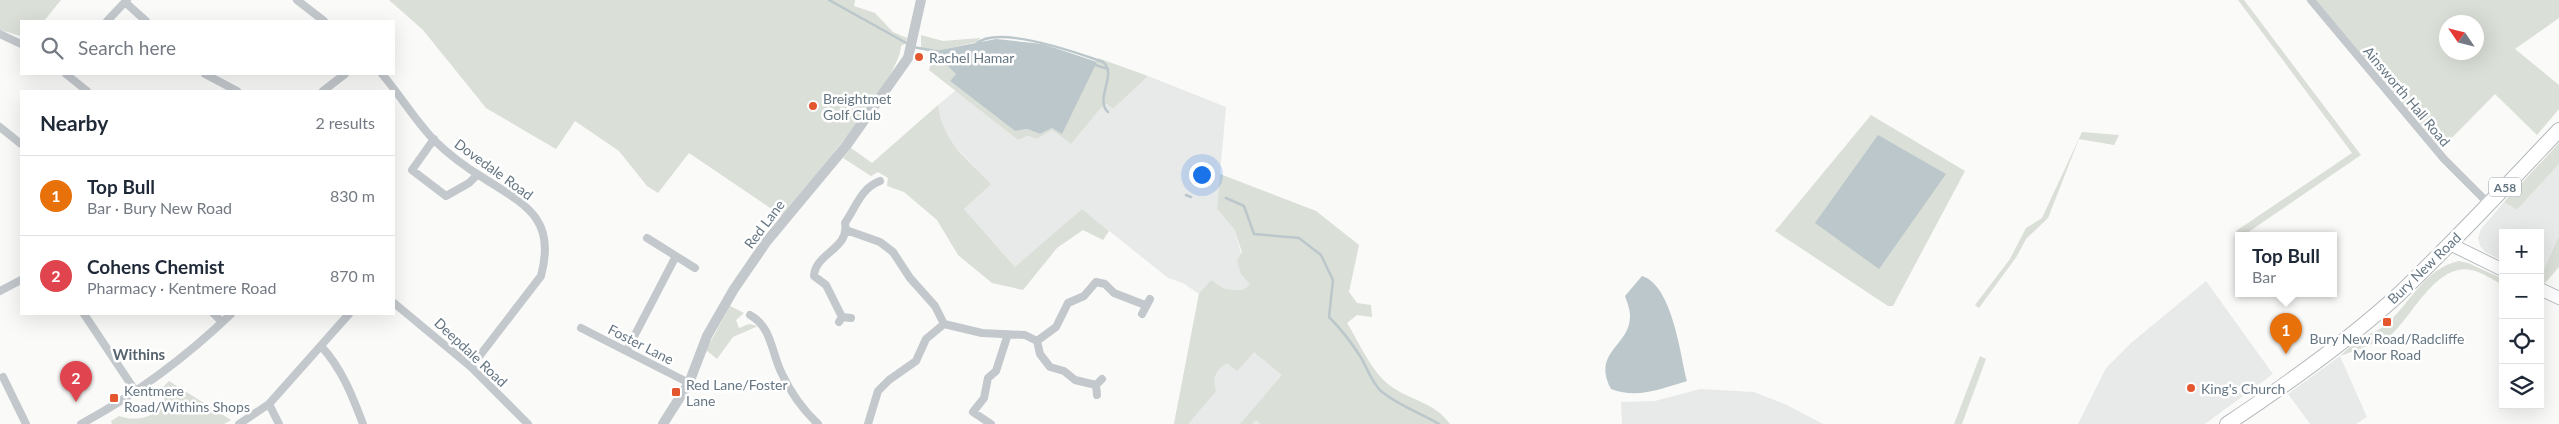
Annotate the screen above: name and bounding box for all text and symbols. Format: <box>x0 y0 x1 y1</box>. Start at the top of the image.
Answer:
north arrow <box>2439 15 2484 60</box>
search box <box>20 20 395 75</box>
icon: search <box>38 34 66 62</box>
text: Search here <box>78 36 176 59</box>
street label: Ainsworth Hall Road <box>2360 42 2454 150</box>
place label: Rachel Hamar <box>929 49 1014 66</box>
marker: Rachel Hamar <box>913 51 925 63</box>
place label: Breightmet Golf Club <box>823 90 891 123</box>
marker: Breightmet Golf Club <box>807 100 819 112</box>
text: Nearby <box>40 110 108 135</box>
text: 2 results <box>315 113 375 132</box>
street label: Dovedale Road <box>451 135 537 203</box>
your location <box>1189 162 1215 188</box>
text: Top Bull <box>87 175 155 198</box>
road number: A58 <box>2489 178 2521 196</box>
text: 1 <box>51 186 61 205</box>
text: 830 m <box>330 186 375 205</box>
street label: Red Lane <box>740 196 788 252</box>
text: Bar · Bury New Road <box>87 198 232 217</box>
street label: Bury New Road <box>2384 229 2464 307</box>
map controls <box>2499 229 2544 409</box>
button: + <box>2499 229 2544 274</box>
popup <box>2235 232 2337 297</box>
text: Top Bull <box>2252 244 2320 267</box>
text: Cohens Chemist <box>87 255 224 278</box>
text: 2 <box>51 266 61 285</box>
text: 870 m <box>330 266 375 285</box>
text: Bar <box>2252 267 2276 286</box>
button: − <box>2499 274 2544 319</box>
text: Pharmacy · Kentmere Road <box>87 278 276 297</box>
pin: 1 <box>2270 313 2302 354</box>
street label: Deepdale Road <box>431 314 511 390</box>
marker: Bury New Road/Radcliffe Moor Road <box>2381 316 2393 328</box>
button: locate <box>2499 319 2544 364</box>
street label: Foster Lane <box>605 320 677 368</box>
place label: Bury New Road/Radcliffe Moor Road <box>2309 330 2465 363</box>
district label: Withins <box>113 345 166 363</box>
pin: 2 <box>60 361 92 402</box>
button: layers <box>2499 364 2544 409</box>
place label: Red Lane/Foster Lane <box>686 376 788 409</box>
place label: King's Church <box>2201 380 2285 397</box>
place label: Kentmere Road/Withins Shops <box>124 382 250 415</box>
marker: King's Church <box>2185 382 2197 394</box>
marker: Red Lane/Foster Lane <box>670 386 682 398</box>
marker: Kentmere Road/Withins Shops <box>108 392 120 404</box>

